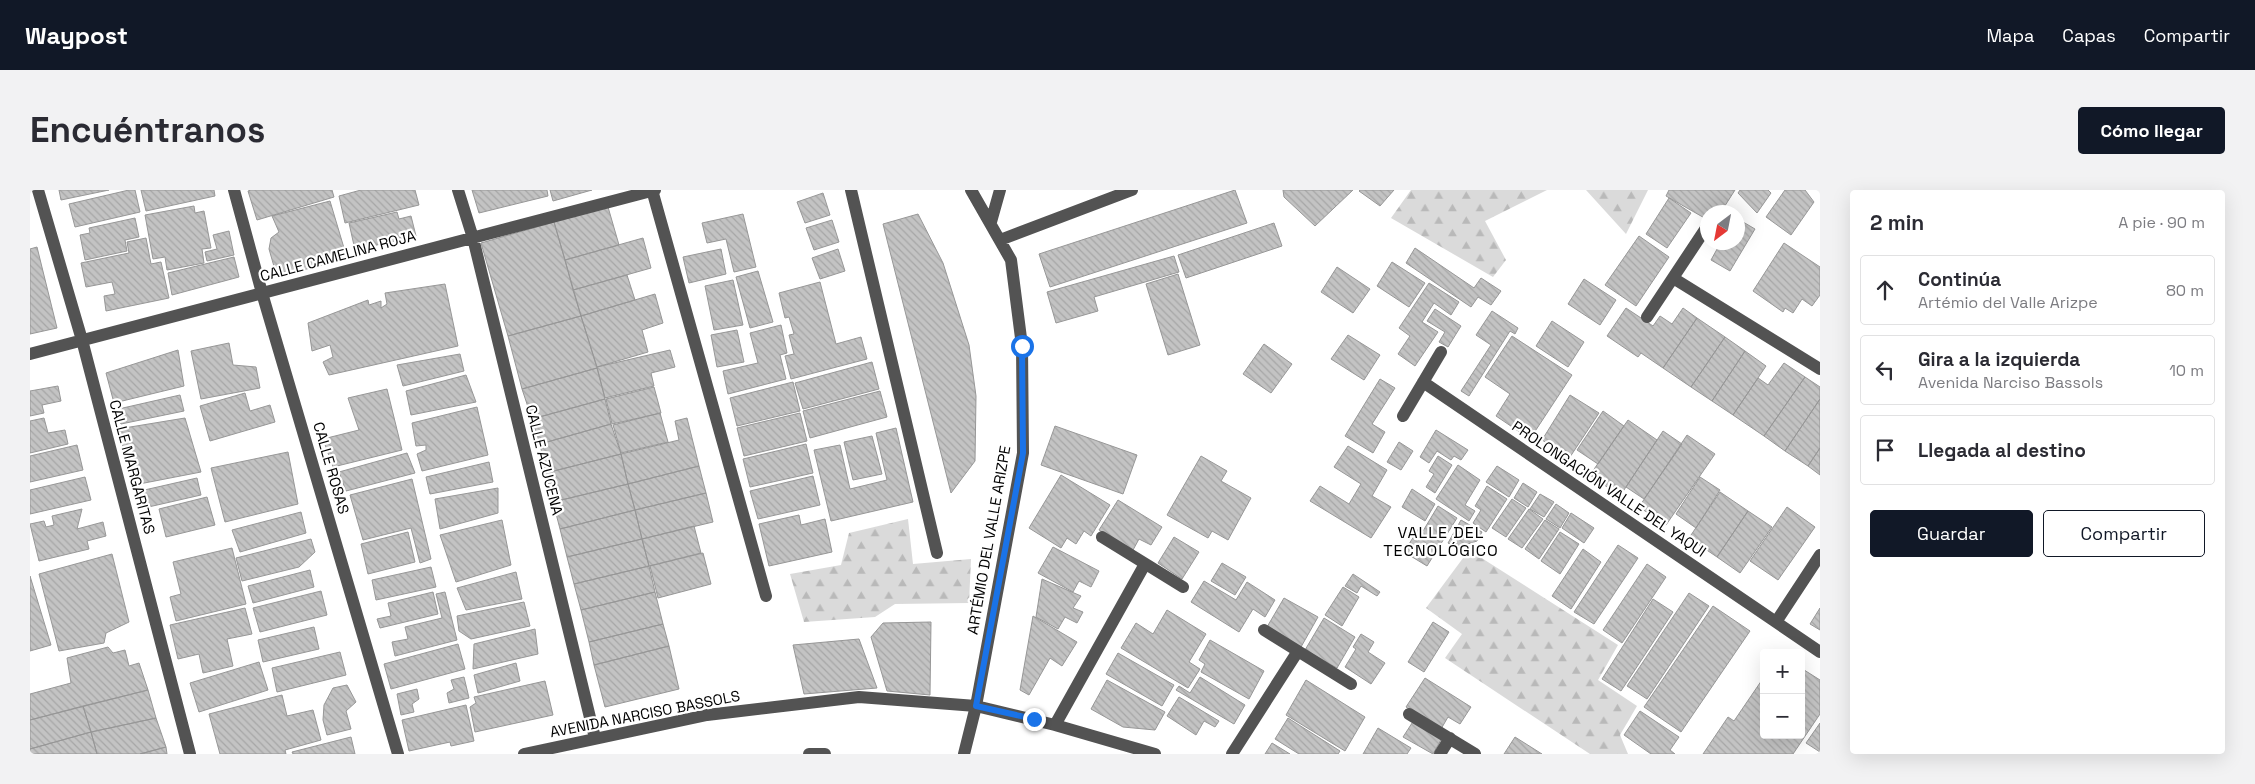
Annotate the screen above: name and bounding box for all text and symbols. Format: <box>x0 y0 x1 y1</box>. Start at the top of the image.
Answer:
text: Waypost <box>25 20 128 51</box>
text: Mapa <box>1986 24 2034 47</box>
text: Capas <box>2062 24 2116 47</box>
text: Compartir <box>2144 24 2230 47</box>
button: Cómo llegar <box>2078 107 2225 154</box>
text: Encuéntranos <box>30 108 265 152</box>
north arrow <box>1700 205 1745 250</box>
text: 2 min <box>1870 209 1924 236</box>
text: A pie · 90 m <box>2118 212 2205 233</box>
street label: CALLE CAMELINA ROJA <box>258 225 418 285</box>
text: Continúa <box>1918 267 2001 292</box>
icon: ahead <box>1871 276 1899 304</box>
text: 80 m <box>2166 280 2204 301</box>
text: Artémio del Valle Arizpe <box>1918 292 2098 313</box>
route start <box>1011 335 1034 358</box>
text: Gira a la izquierda <box>1918 347 2080 372</box>
icon: left <box>1871 356 1899 384</box>
text: 10 m <box>2169 360 2204 381</box>
text: Avenida Narciso Bassols <box>1918 372 2103 393</box>
street label: CALLE MARGARITAS <box>105 398 160 536</box>
street label: CALLE AZUCENA <box>522 403 568 518</box>
street label: PROLONGACIÓN VALLE DEL YAQUI <box>1509 416 1710 561</box>
street label: CALLE ROSAS <box>309 420 354 516</box>
icon: arrive <box>1871 436 1899 464</box>
text: Llegada al destino <box>1918 438 2086 463</box>
street label: ARTÉMIO DEL VALLE ARIZPE <box>963 444 1014 636</box>
button: Guardar <box>1870 510 2033 557</box>
button: Compartir <box>2043 510 2205 557</box>
district label: VALLE DEL TECNOLÓGICO <box>1383 522 1499 561</box>
map controls <box>1760 649 1805 739</box>
button: + <box>1760 649 1805 694</box>
street label: AVENIDA NARCISO BASSOLS <box>548 686 742 741</box>
button: − <box>1760 694 1805 739</box>
route end <box>1023 708 1046 731</box>

